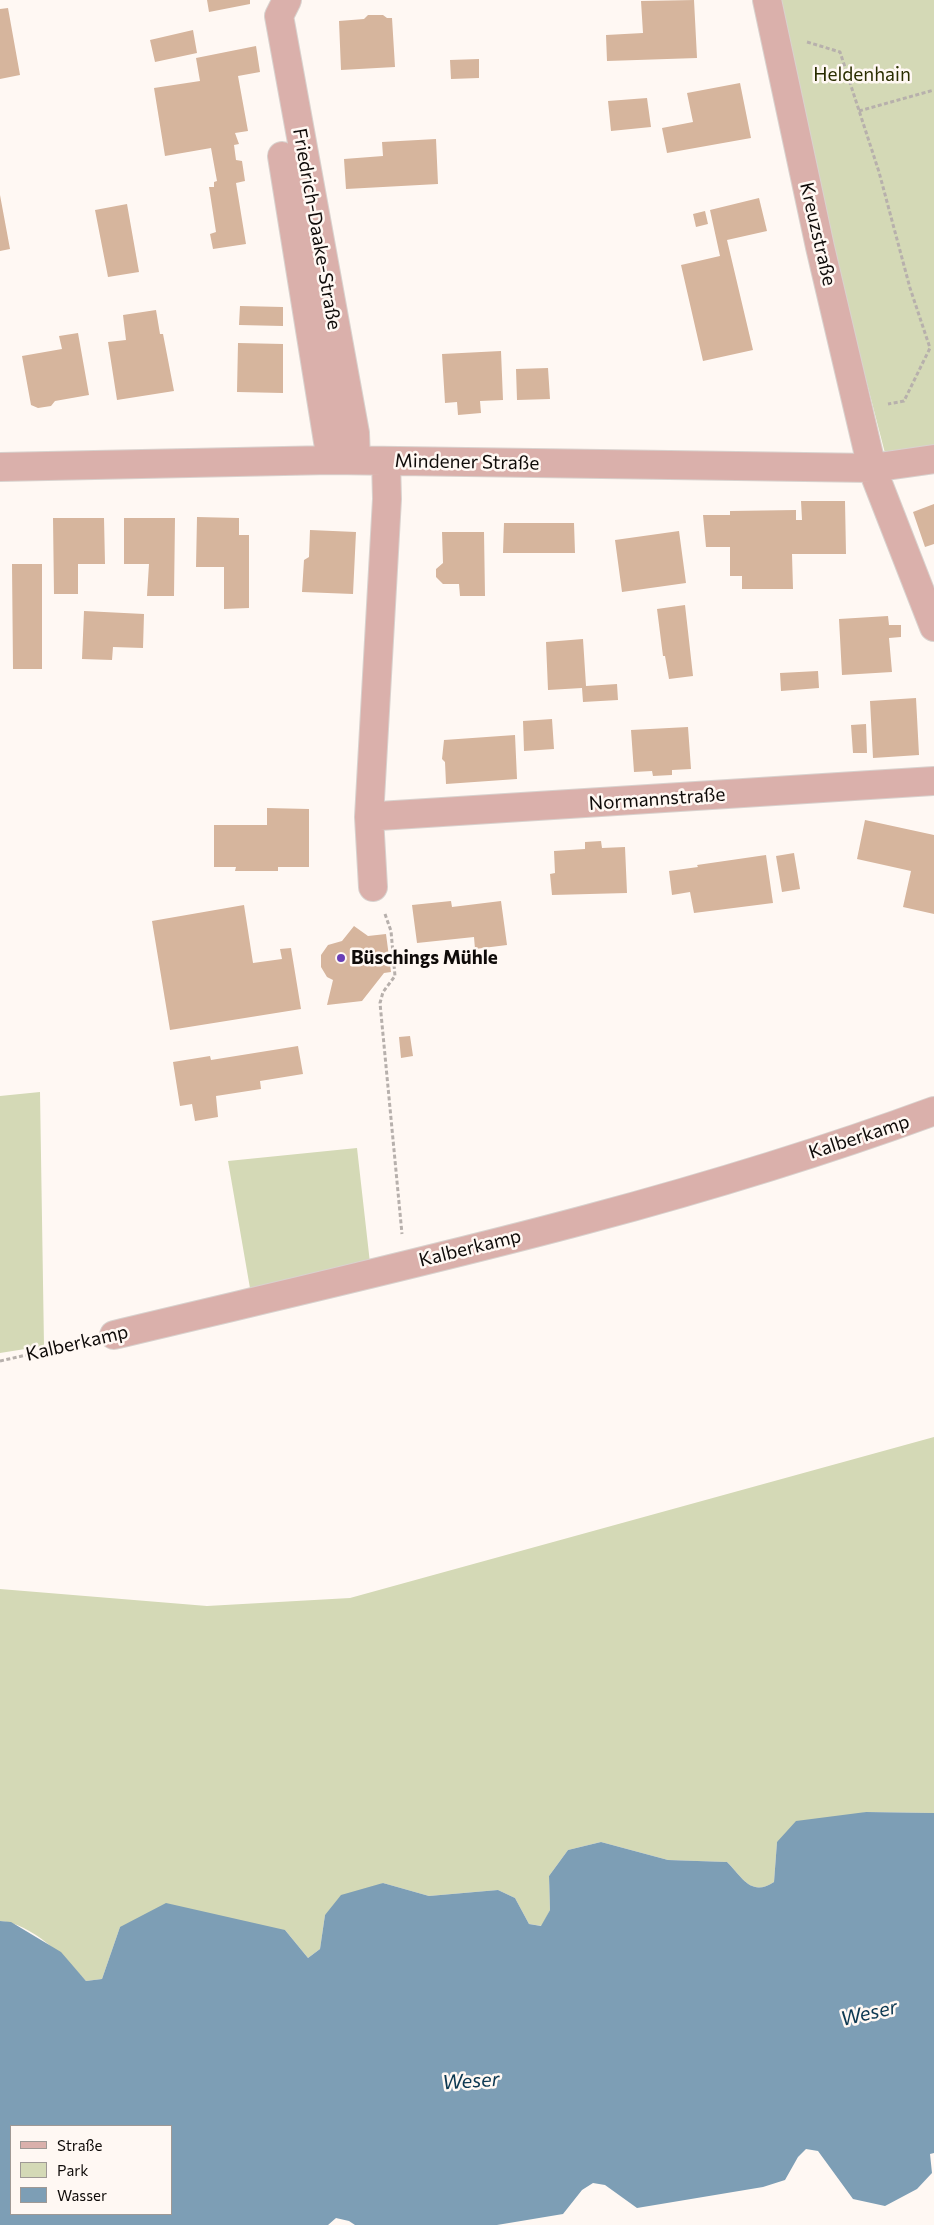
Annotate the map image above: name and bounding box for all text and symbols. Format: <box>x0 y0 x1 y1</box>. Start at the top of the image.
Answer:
park label: Heldenhain <box>813 64 911 86</box>
street label: Friedrich-Daake-Straße <box>288 126 346 332</box>
street label: Kreuzstraße <box>795 180 841 288</box>
street label: Mindener Straße <box>394 449 540 475</box>
street label: Normannstraße <box>588 783 726 815</box>
place label: Büschings Mühle <box>351 947 498 969</box>
marker: Büschings Mühle <box>335 952 347 964</box>
street label: Kalberkamp <box>806 1110 912 1164</box>
street label: Kalberkamp <box>417 1224 523 1272</box>
street label: Kalberkamp <box>24 1320 130 1366</box>
water label: Weser <box>838 1995 900 2031</box>
water label: Weser <box>442 2067 500 2095</box>
legend <box>10 2125 172 2215</box>
text: Straße <box>57 2136 103 2154</box>
text: Park <box>57 2161 88 2179</box>
text: Wasser <box>57 2186 107 2204</box>

